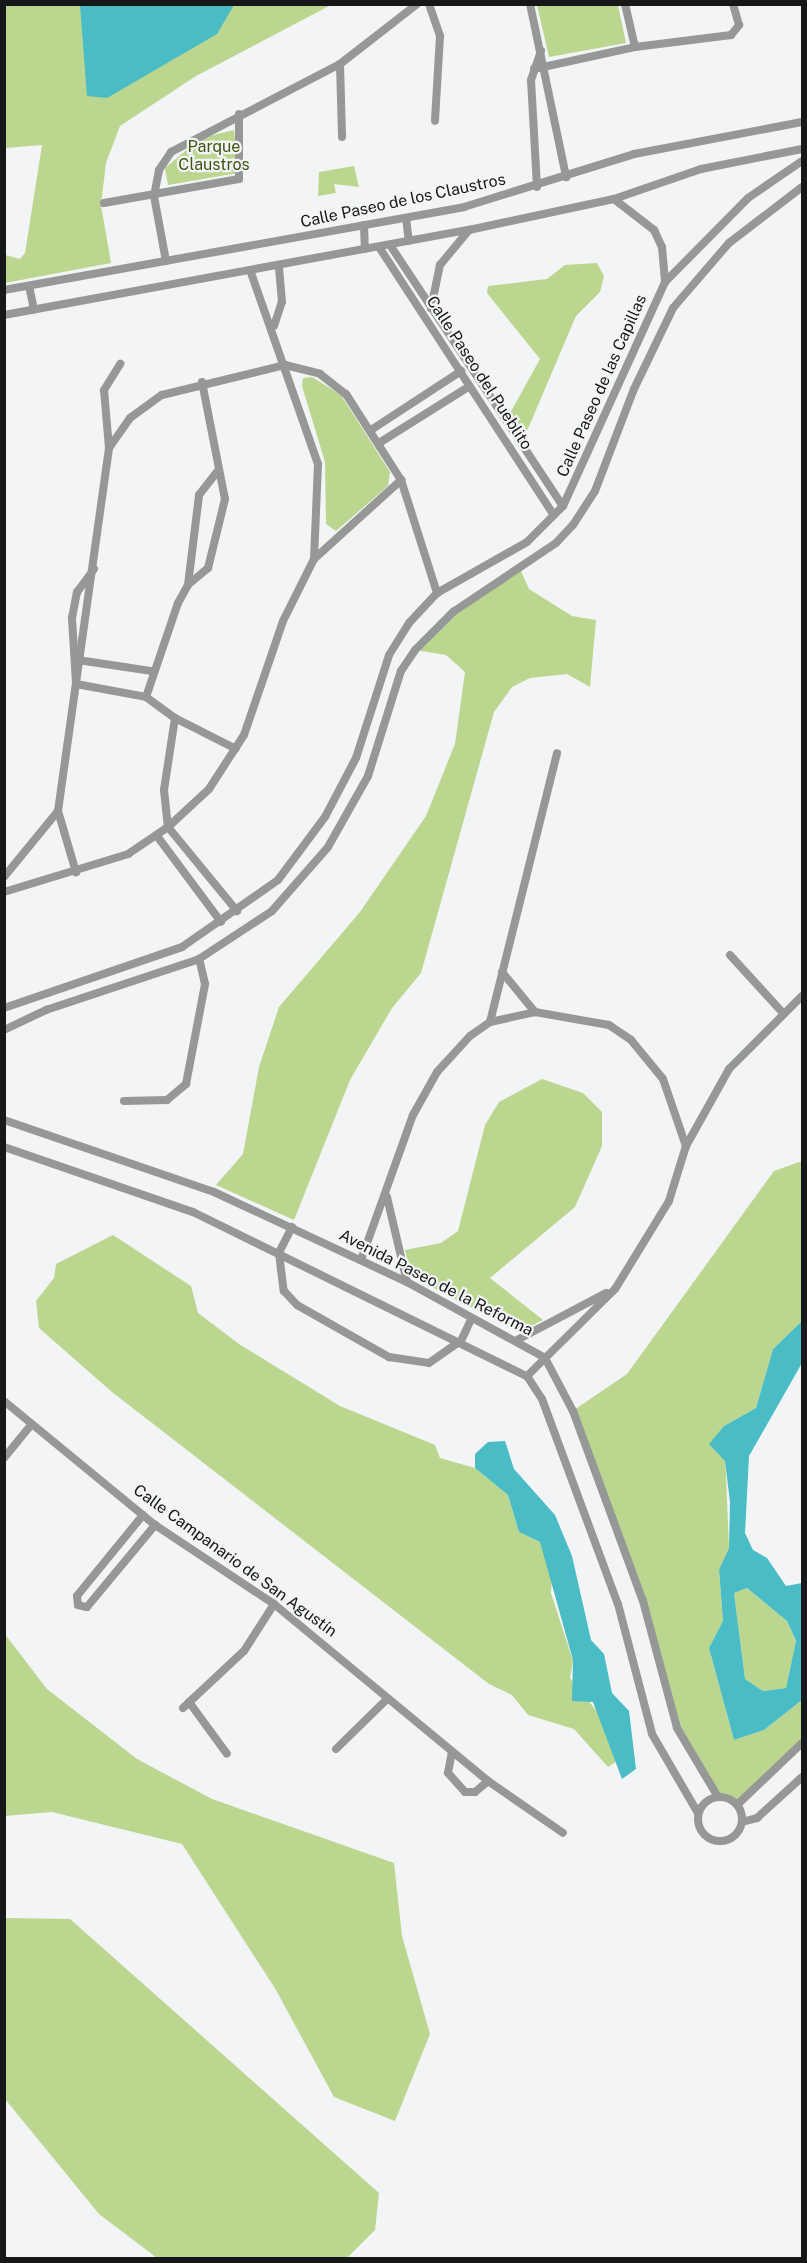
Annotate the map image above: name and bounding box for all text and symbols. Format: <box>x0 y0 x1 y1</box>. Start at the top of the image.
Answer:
park label: Parque Claustros <box>178 137 250 175</box>
street label: Calle Paseo de los Claustros <box>298 170 508 232</box>
street label: Calle Paseo del Pueblito <box>422 292 536 454</box>
street label: Calle Paseo de las Capillas <box>553 292 651 480</box>
street label: Avenida Paseo de la Reforma <box>336 1226 536 1340</box>
street label: Calle Campanario de San Agustín <box>129 1481 341 1641</box>

